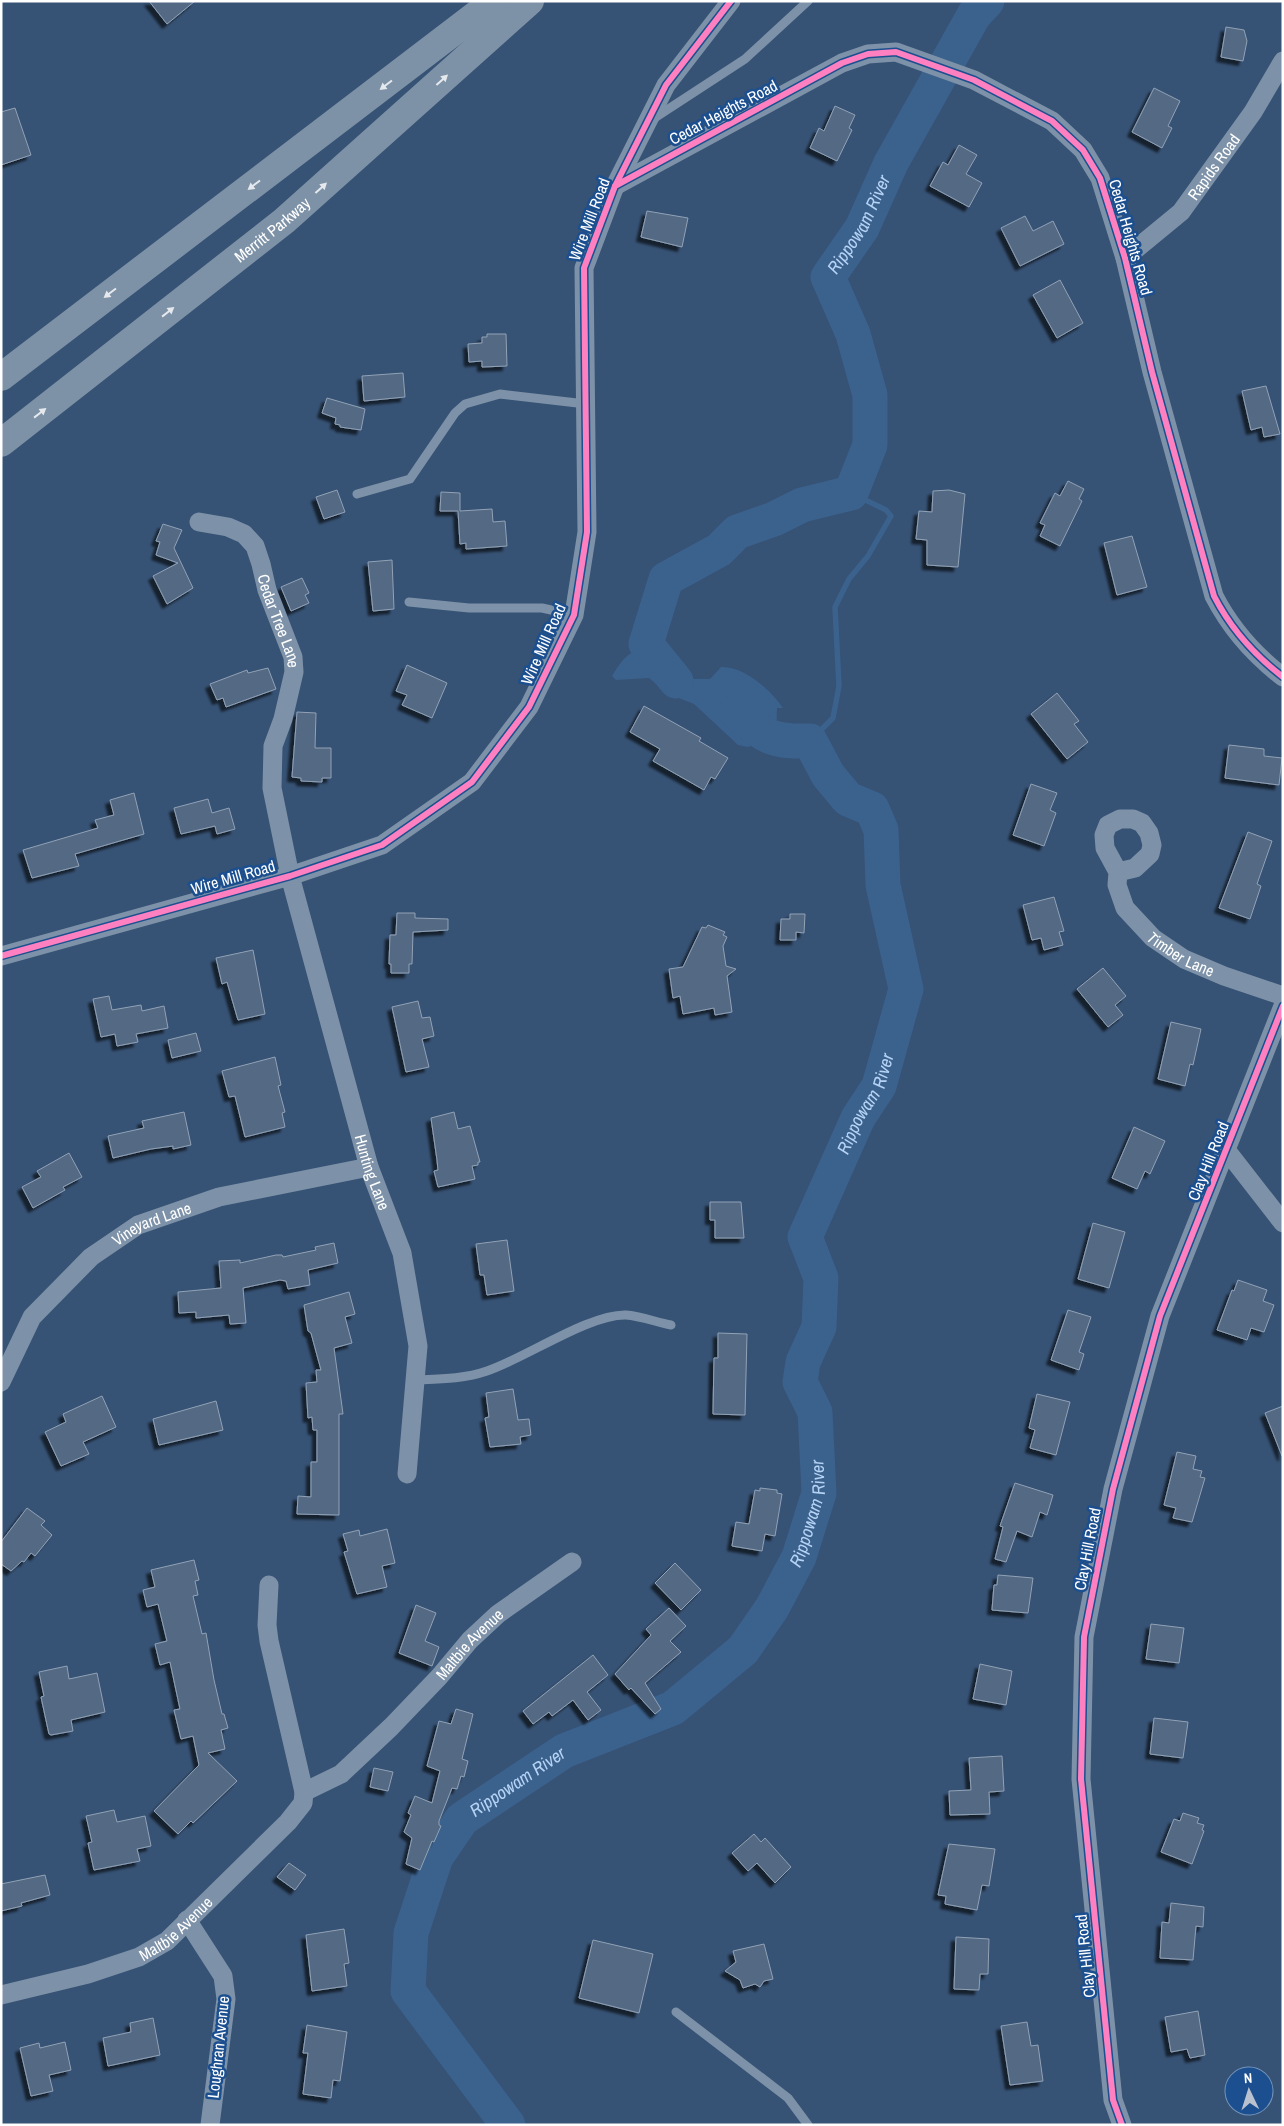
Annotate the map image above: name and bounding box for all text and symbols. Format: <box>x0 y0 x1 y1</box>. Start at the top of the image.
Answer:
one-way arrow <box>436 74 448 86</box>
street label: Cedar Heights Road <box>665 74 781 150</box>
one-way arrow <box>380 79 393 90</box>
street label: Rapids Road <box>1182 129 1245 204</box>
water label: Rippowam River <box>821 170 896 279</box>
street label: Wire Mill Road <box>563 175 615 263</box>
street label: Cedar Heights Road <box>1104 176 1158 298</box>
one-way arrow <box>248 179 261 190</box>
one-way arrow <box>314 182 326 194</box>
street label: Merritt Parkway <box>229 192 315 267</box>
one-way arrow <box>103 288 117 298</box>
one-way arrow <box>161 307 174 318</box>
one-way arrow <box>33 407 46 418</box>
street label: Cedar Tree Lane <box>253 572 305 668</box>
street label: Wire Mill Road <box>515 600 571 688</box>
street label: Wire Mill Road <box>188 854 278 900</box>
street label: Timber Lane <box>1142 927 1218 982</box>
water label: Rippowam River <box>830 1049 900 1158</box>
street label: Clay Hill Road <box>1182 1118 1234 1204</box>
street label: Hunting Lane <box>350 1132 395 1213</box>
street label: Vineyard Lane <box>107 1196 194 1251</box>
water label: Rippowam River <box>783 1458 831 1571</box>
street label: Clay Hill Road <box>1068 1506 1106 1592</box>
street label: Maltbie Avenue <box>430 1604 508 1684</box>
water label: Rippowam River <box>465 1740 571 1823</box>
street label: Maltbie Avenue <box>135 1891 217 1966</box>
street label: Clay Hill Road <box>1070 1913 1100 1999</box>
street label: Loughran Avenue <box>202 1995 234 2099</box>
north arrow <box>1224 2066 1274 2116</box>
text: N <box>1243 2069 1253 2087</box>

